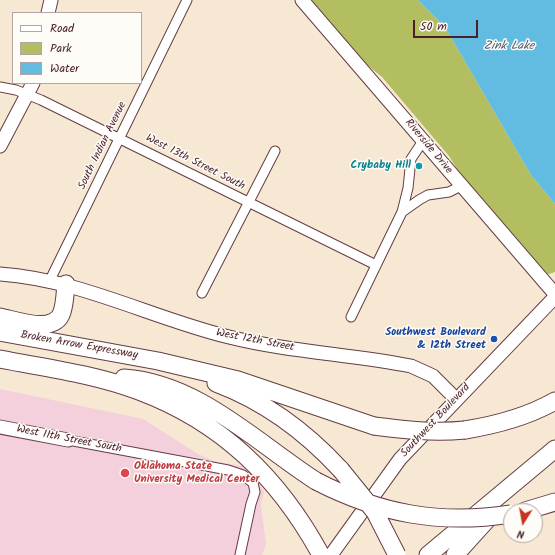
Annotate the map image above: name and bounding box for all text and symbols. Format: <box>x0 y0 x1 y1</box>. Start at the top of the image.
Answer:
legend <box>12 12 142 84</box>
scale bar <box>415 12 480 38</box>
text: 50 m <box>420 17 447 36</box>
text: Road <box>50 19 74 38</box>
text: Park <box>50 39 72 58</box>
water label: Zink Lake <box>484 40 534 54</box>
text: Water <box>50 59 79 78</box>
street label: South Indian Avenue <box>76 100 130 192</box>
street label: Riverside Drive <box>401 117 455 177</box>
street label: West 13th Street South <box>143 132 247 194</box>
place label: Crybaby Hill <box>351 159 411 173</box>
marker: Crybaby Hill <box>414 161 424 171</box>
place label: Southwest Boulevard & 12th Street <box>385 326 486 352</box>
street label: West 12th Street <box>215 327 295 355</box>
street label: Broken Arrow Expressway <box>19 329 139 363</box>
marker: Southwest Boulevard & 12th Street <box>489 334 499 344</box>
street label: Southwest Boulevard <box>398 381 474 461</box>
street label: West 11th Street South <box>15 423 123 457</box>
place label: Oklahoma State University Medical Center <box>134 460 260 486</box>
marker: Oklahoma State University Medical Center <box>119 467 131 479</box>
north arrow <box>503 503 543 543</box>
text: N <box>516 524 526 543</box>

